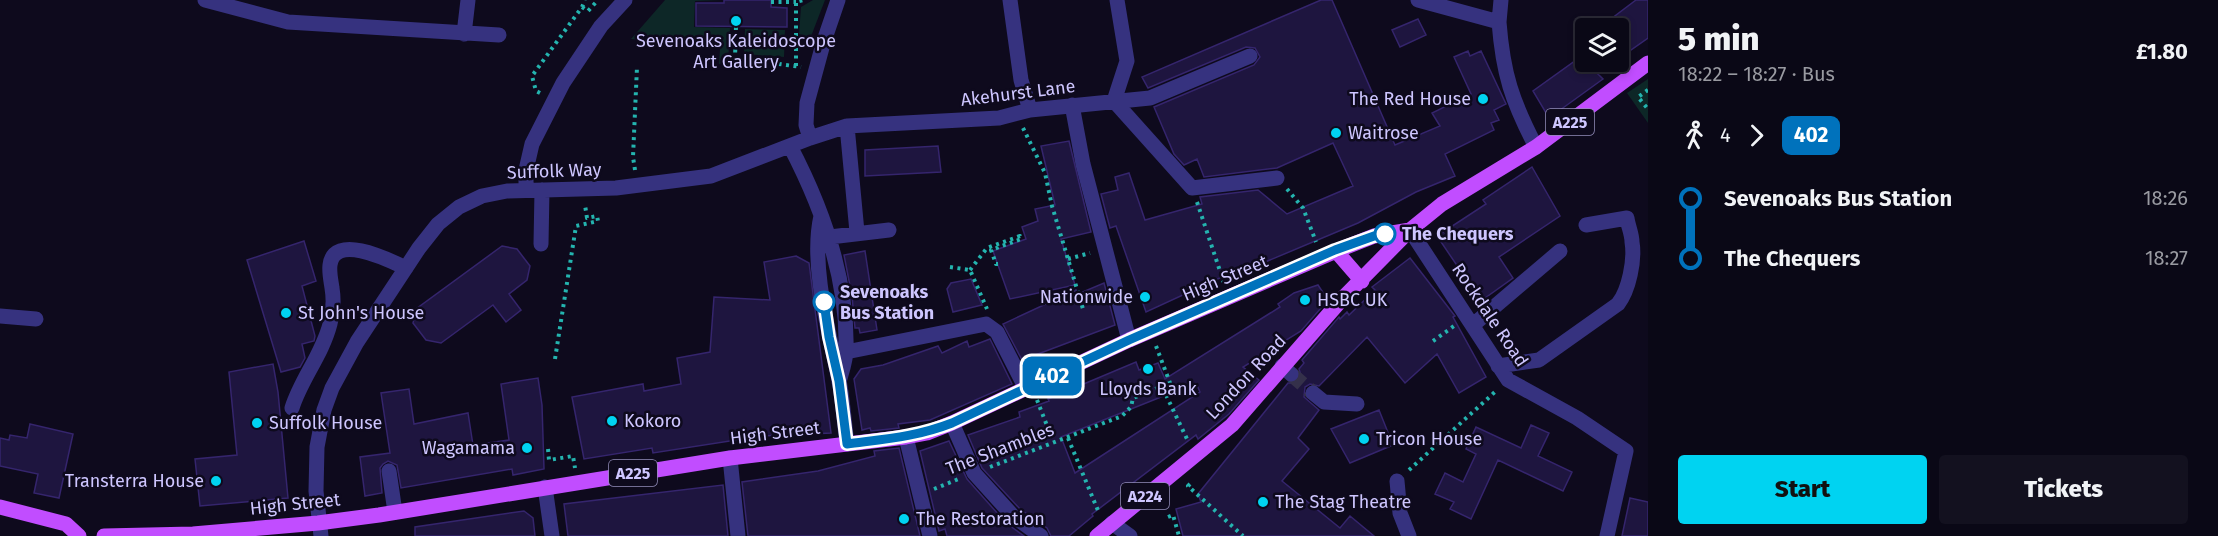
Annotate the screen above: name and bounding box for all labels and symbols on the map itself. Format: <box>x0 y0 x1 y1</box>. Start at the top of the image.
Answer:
marker: Sevenoaks Kaleidoscope Art Gallery <box>729 14 743 28</box>
place label: Sevenoaks Kaleidoscope Art Gallery <box>636 30 836 73</box>
street label: Akehurst Lane <box>959 75 1077 111</box>
place label: The Red House <box>1349 88 1471 110</box>
marker: The Red House <box>1476 92 1490 106</box>
road number: A225 <box>1546 109 1594 135</box>
place label: Waitrose <box>1348 122 1419 144</box>
marker: Waitrose <box>1329 126 1343 140</box>
street label: Suffolk Way <box>506 158 602 184</box>
marker: The Chequers <box>1374 223 1396 245</box>
place label: The Chequers <box>1402 223 1514 245</box>
street label: High Street <box>1179 250 1272 306</box>
street label: Rockdale Road <box>1447 259 1533 371</box>
place label: Sevenoaks Bus Station <box>840 281 934 324</box>
place label: Nationwide <box>1040 286 1133 308</box>
place label: HSBC UK <box>1317 289 1388 311</box>
marker: Nationwide <box>1138 290 1152 304</box>
marker: Sevenoaks Bus Station <box>813 291 835 313</box>
marker: HSBC UK <box>1298 293 1312 307</box>
place label: St John's House <box>298 302 424 324</box>
marker: St John's House <box>279 306 293 320</box>
street label: London Road <box>1201 330 1291 424</box>
line badge: 402 <box>1018 356 1086 395</box>
marker: Lloyds Bank <box>1141 362 1155 376</box>
place label: Lloyds Bank <box>1099 378 1198 400</box>
place label: Kokoro <box>624 410 681 432</box>
place label: Suffolk House <box>269 412 382 434</box>
marker: Kokoro <box>605 414 619 428</box>
marker: Suffolk House <box>250 416 264 430</box>
street label: High Street <box>729 416 822 449</box>
street label: The Shambles <box>943 418 1057 480</box>
place label: Tricon House <box>1376 428 1482 450</box>
marker: Tricon House <box>1357 432 1371 446</box>
place label: Wagamama <box>422 437 515 459</box>
marker: Wagamama <box>520 441 534 455</box>
road number: A225 <box>609 460 657 486</box>
place label: Transterra House <box>65 470 204 492</box>
marker: Transterra House <box>209 474 223 488</box>
road number: A224 <box>1121 483 1169 509</box>
street label: High Street <box>249 488 342 520</box>
place label: The Stag Theatre <box>1275 491 1411 513</box>
marker: The Stag Theatre <box>1256 495 1270 509</box>
place label: The Restoration <box>916 508 1045 530</box>
marker: The Restoration <box>897 512 911 526</box>

